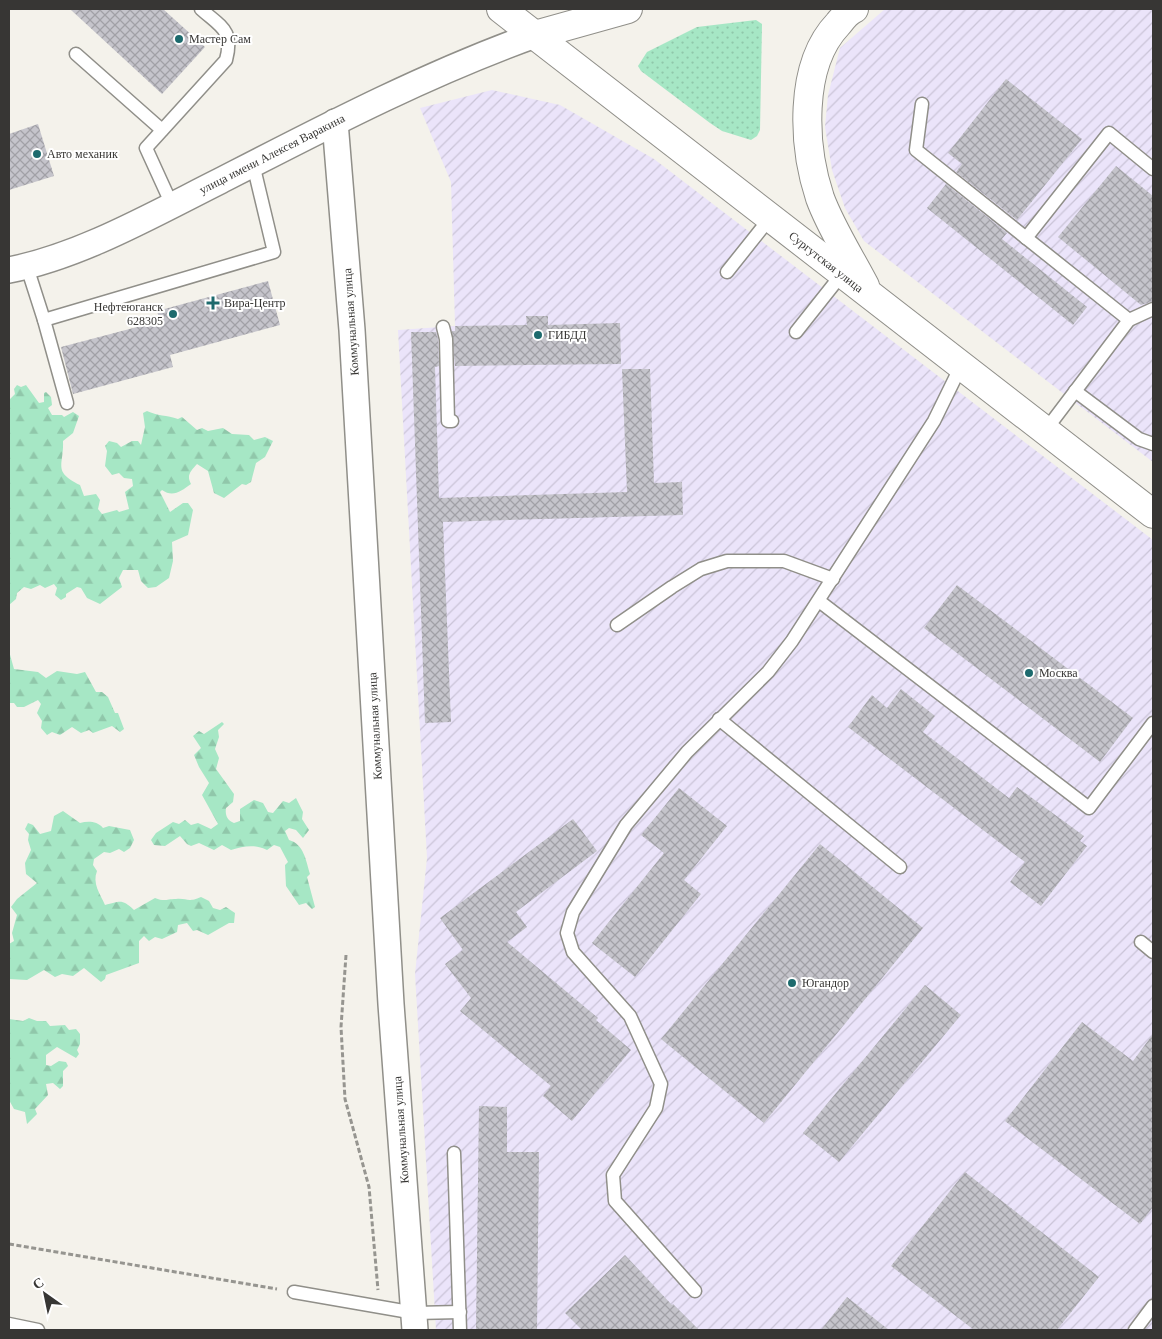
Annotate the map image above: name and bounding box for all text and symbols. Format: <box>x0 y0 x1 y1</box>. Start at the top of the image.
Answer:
place label: Мастер Сам <box>189 32 251 46</box>
marker: Мастер Сам <box>173 33 185 45</box>
street label: улица имени Алексея Варакина <box>197 111 348 197</box>
place label: Авто механик <box>47 147 118 161</box>
marker: Авто механик <box>31 148 43 160</box>
street label: Сургутская улица <box>786 229 866 296</box>
street label: Коммунальная улица <box>340 267 362 376</box>
marker: Вира-Центр <box>206 296 220 310</box>
place label: Вира-Центр <box>224 296 286 310</box>
place label: Нефтеюганск 628305 <box>94 300 163 328</box>
marker: Нефтеюганск 628305 <box>167 308 179 320</box>
place label: ГИБДД <box>548 328 586 342</box>
marker: ГИБДД <box>532 329 544 341</box>
place label: Москва <box>1039 666 1078 680</box>
marker: Москва <box>1023 667 1035 679</box>
street label: Коммунальная улица <box>365 671 385 780</box>
place label: Югандор <box>802 976 849 990</box>
marker: Югандор <box>786 977 798 989</box>
street label: Коммунальная улица <box>390 1075 412 1184</box>
north arrow <box>20 1269 70 1319</box>
text: С <box>30 1274 47 1293</box>

